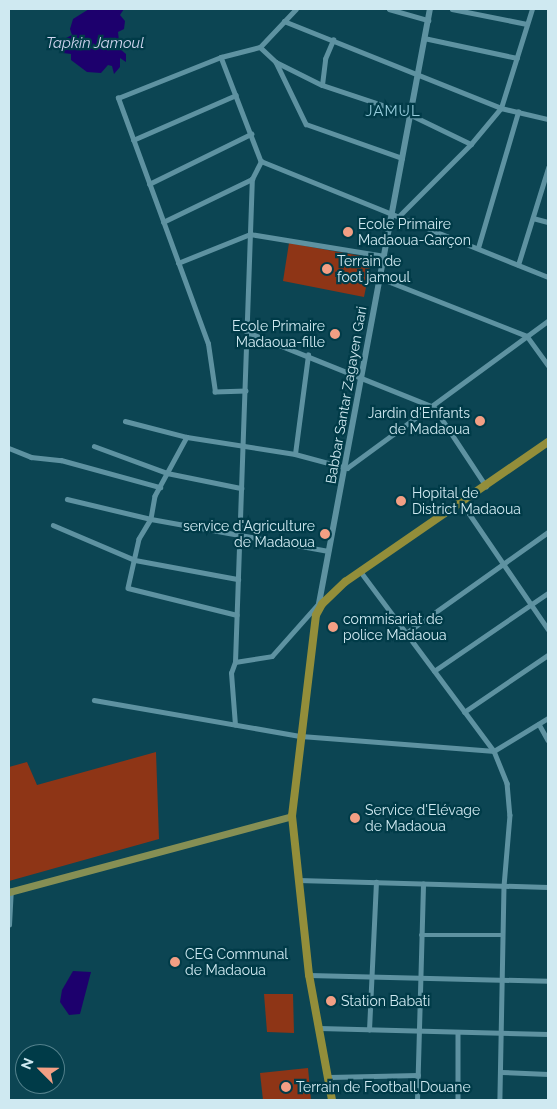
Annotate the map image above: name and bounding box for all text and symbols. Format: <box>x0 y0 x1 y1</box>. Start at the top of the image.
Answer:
water label: Tapkin Jamoul <box>46 35 144 53</box>
district label: JAMUL <box>365 103 421 121</box>
place label: Ecole Primaire Madaoua-Garçon <box>358 216 471 248</box>
marker: Ecole Primaire Madaoua-Garçon <box>342 226 354 238</box>
place label: Terrain de foot jamoul <box>337 253 410 286</box>
marker: Terrain de foot jamoul <box>321 263 333 275</box>
street label: Babbar Santar Zagayen Gari <box>322 305 370 485</box>
place label: Ecole Primaire Madaoua-fille <box>232 318 325 351</box>
marker: Ecole Primaire Madaoua-fille <box>329 328 341 340</box>
place label: Jardin d'Enfants de Madaoua <box>368 405 470 438</box>
marker: Jardin d'Enfants de Madaoua <box>474 415 486 427</box>
place label: Hopital de District Madaoua <box>412 485 521 518</box>
marker: Hopital de District Madaoua <box>394 494 408 508</box>
place label: service d'Agriculture de Madaoua <box>183 518 315 550</box>
marker: service d'Agriculture de Madaoua <box>319 528 331 540</box>
place label: commisariat de police Madaoua <box>343 611 447 644</box>
marker: commisariat de police Madaoua <box>327 621 339 633</box>
place label: Service d'Elévage de Madaoua <box>365 802 480 834</box>
marker: Service d'Elévage de Madaoua <box>349 812 361 824</box>
place label: CEG Communal de Madaoua <box>185 946 288 979</box>
marker: CEG Communal de Madaoua <box>169 956 181 968</box>
place label: Station Babati <box>341 993 430 1009</box>
marker: Station Babati <box>325 995 337 1007</box>
north arrow <box>15 1044 65 1094</box>
text: N <box>18 1055 37 1072</box>
place label: Terrain de Football Douane <box>296 1079 471 1095</box>
marker: Terrain de Football Douane <box>280 1081 292 1093</box>

